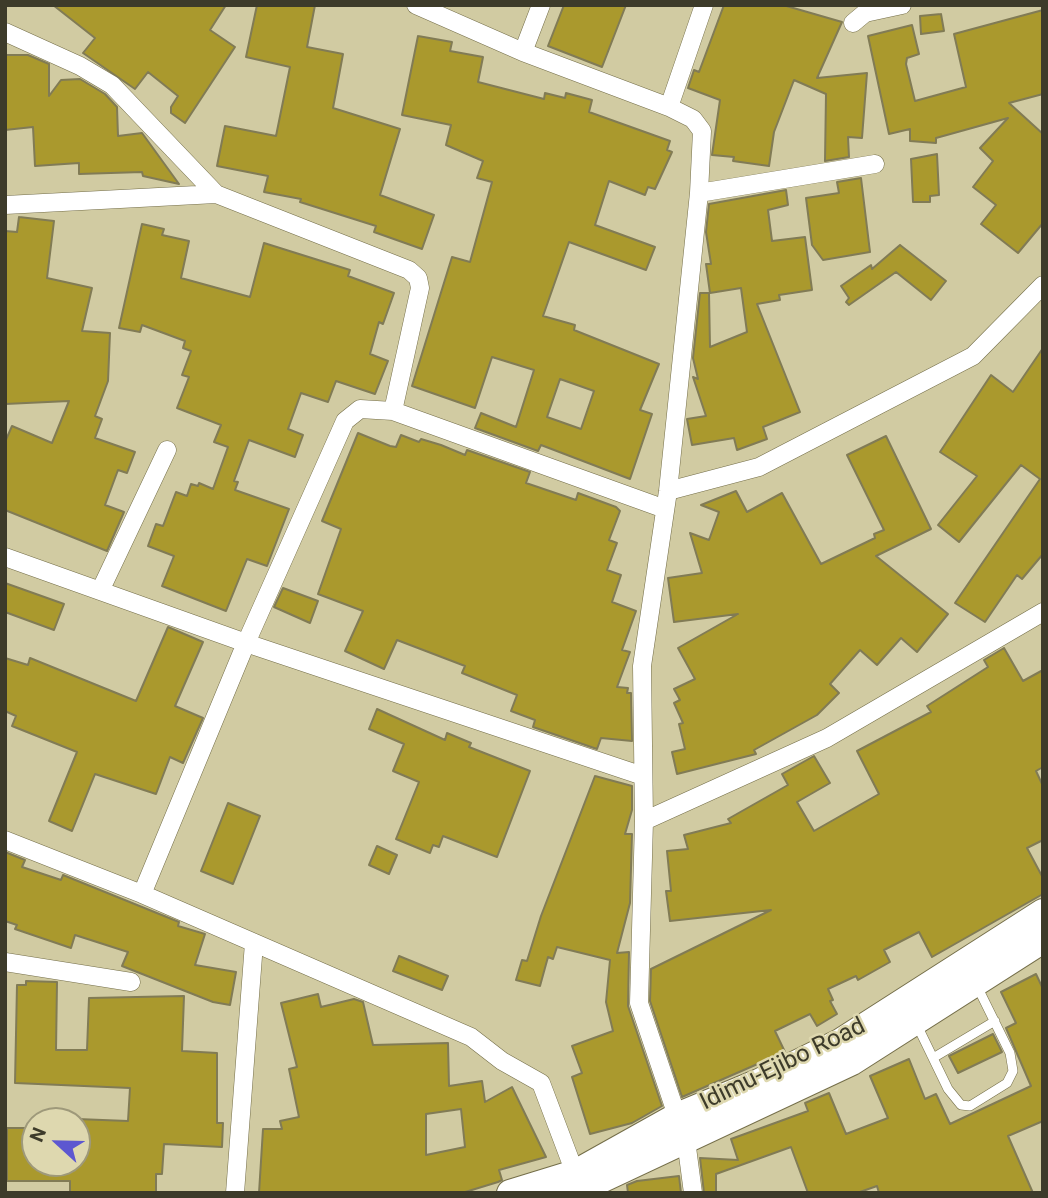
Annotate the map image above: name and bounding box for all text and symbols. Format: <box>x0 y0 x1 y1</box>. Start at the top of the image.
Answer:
street label: Idimu-Ejibo Road <box>696 1013 870 1117</box>
north arrow <box>21 1107 91 1177</box>
text: N <box>25 1124 51 1145</box>

